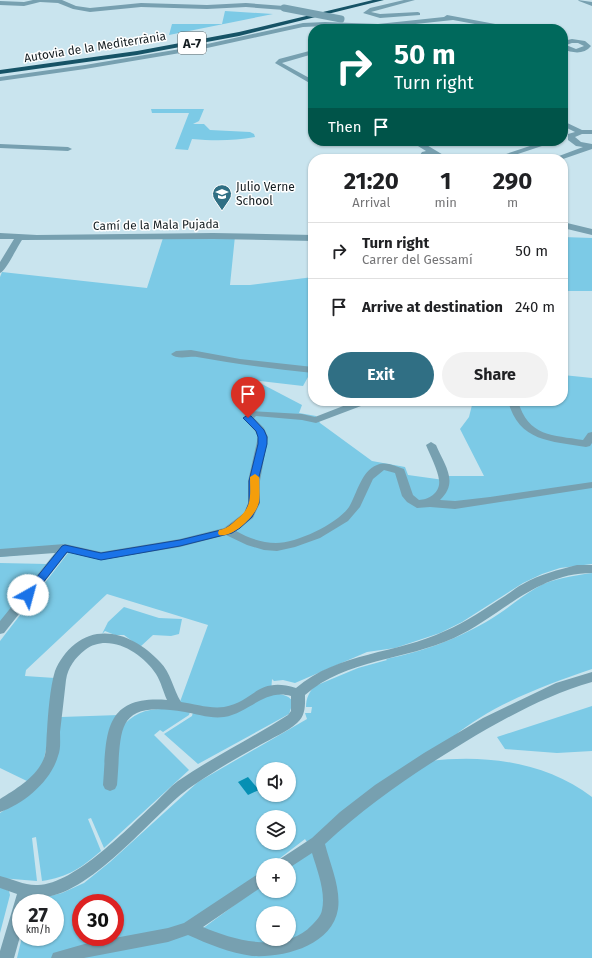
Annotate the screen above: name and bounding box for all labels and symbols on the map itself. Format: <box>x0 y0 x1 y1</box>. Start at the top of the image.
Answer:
street label: Autovia de la Mediterrània <box>23 29 167 65</box>
road number: A-7 <box>178 32 206 54</box>
place label: Julio Verne School <box>236 180 295 208</box>
school or university icon: Julio Verne School <box>211 183 233 211</box>
street label: Camí de la Mala Pujada <box>93 217 219 233</box>
pin <box>231 377 265 418</box>
position arrow <box>7 574 49 616</box>
speed limit sign: 30 <box>72 894 124 946</box>

